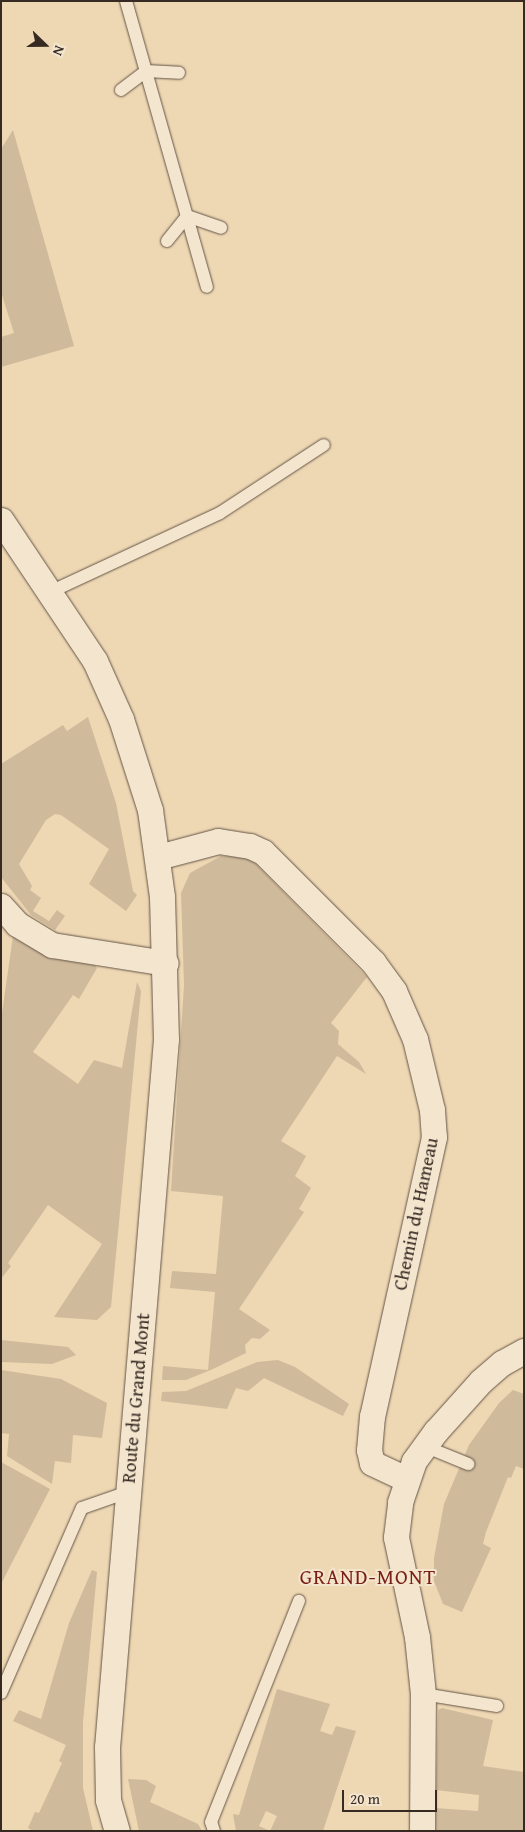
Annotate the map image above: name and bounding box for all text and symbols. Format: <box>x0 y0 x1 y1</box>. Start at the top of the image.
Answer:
north arrow <box>20 20 70 70</box>
text: N <box>48 43 70 59</box>
street label: Chemin du Hameau <box>389 1136 443 1292</box>
street label: Route du Grand Mont <box>117 1312 155 1484</box>
district label: GRAND-MONT <box>299 1564 437 1590</box>
scale bar <box>345 1780 440 1812</box>
text: 20 m <box>350 1788 380 1809</box>

